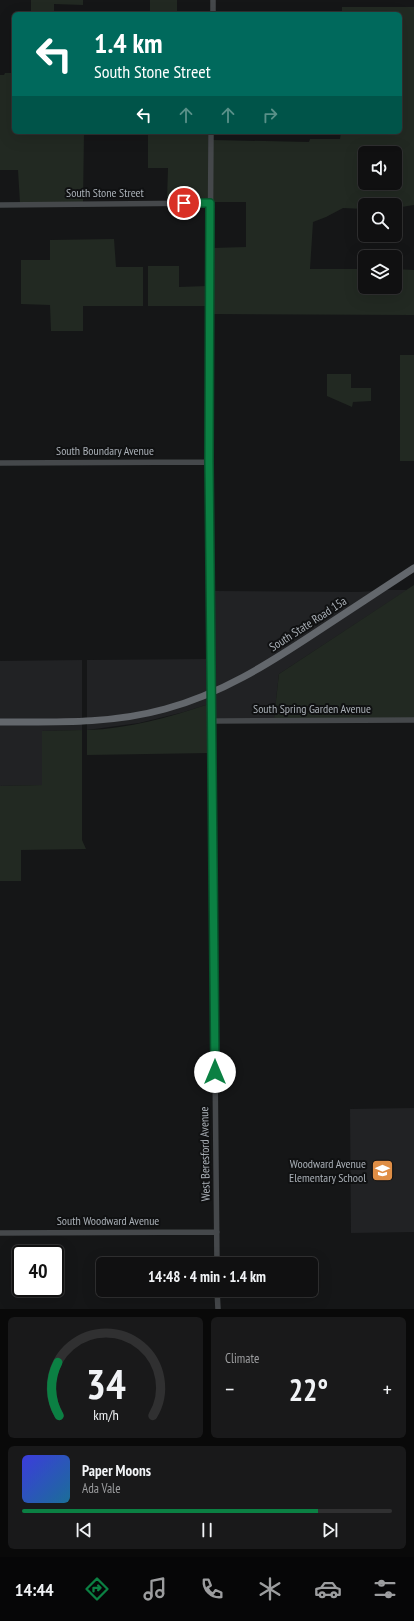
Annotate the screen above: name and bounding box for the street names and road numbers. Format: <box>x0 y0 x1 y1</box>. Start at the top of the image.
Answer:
street label: South Stone Street <box>66 185 145 200</box>
street label: South Boundary Avenue <box>56 443 154 458</box>
street label: South State Road 15a <box>266 593 349 654</box>
street label: South Spring Garden Avenue <box>253 701 371 716</box>
street label: West Beresford Avenue <box>196 1107 213 1201</box>
street label: South Woodward Avenue <box>57 1213 159 1228</box>

